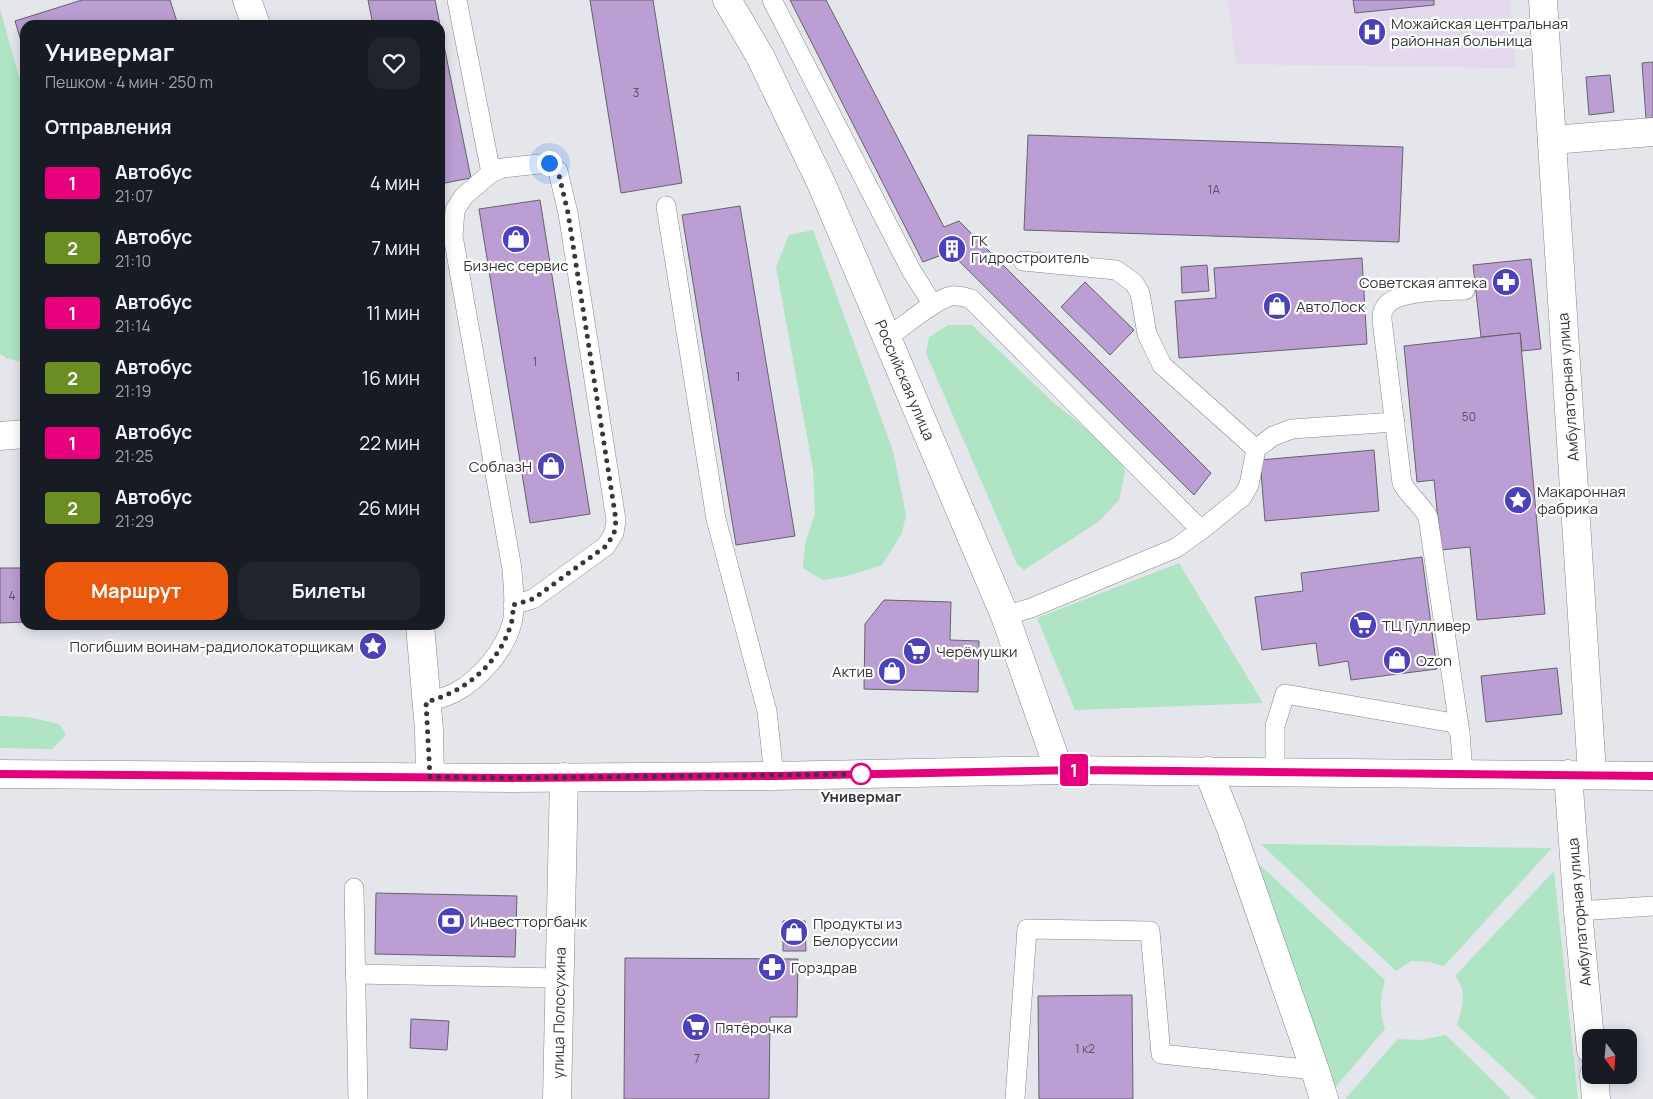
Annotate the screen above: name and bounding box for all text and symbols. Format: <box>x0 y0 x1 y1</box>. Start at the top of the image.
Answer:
place label: Можайская центральная районная больница <box>1391 13 1568 51</box>
hospital icon: Можайская центральная районная больница <box>1357 17 1387 47</box>
text: Универмаг <box>45 35 174 68</box>
button: heart <box>368 37 420 89</box>
text: Пешком · 4 мин · 250 m <box>45 71 213 93</box>
house number: 3 <box>633 84 639 101</box>
text: Отправления <box>45 114 172 140</box>
your location <box>537 151 562 176</box>
text: Автобус <box>115 159 192 185</box>
text: 4 мин <box>370 170 420 196</box>
text: 1 <box>69 171 76 195</box>
house number: 1А <box>1208 181 1221 198</box>
text: 21:07 <box>115 185 153 207</box>
text: Автобус <box>115 224 192 250</box>
shop icon: Бизнес сервис <box>501 224 531 254</box>
place label: ГК Гидростроитель <box>971 230 1089 268</box>
building icon: ГК Гидростроитель <box>937 234 967 264</box>
text: 7 мин <box>371 235 420 261</box>
text: 2 <box>67 236 78 260</box>
text: 21:10 <box>115 250 151 272</box>
place label: Бизнес сервис <box>464 255 568 276</box>
pharmacy icon: Советская аптека <box>1491 267 1521 297</box>
place label: Советская аптека <box>1359 272 1487 293</box>
text: Автобус <box>115 289 192 315</box>
shop icon: АвтоЛоск <box>1262 291 1292 321</box>
place label: АвтоЛоск <box>1296 296 1366 317</box>
text: 11 мин <box>366 300 420 326</box>
text: 1 <box>69 301 76 325</box>
street label: Амбулаторная улица <box>1552 312 1584 462</box>
text: 21:14 <box>115 315 151 337</box>
street label: Российская улица <box>870 316 940 444</box>
house number: 1 <box>533 353 537 370</box>
text: Автобус <box>115 354 192 380</box>
text: 16 мин <box>362 365 420 391</box>
text: 2 <box>67 366 78 390</box>
house number: 1 <box>736 368 740 385</box>
text: 21:19 <box>115 380 151 402</box>
house number: 50 <box>1462 408 1476 425</box>
text: Автобус <box>115 419 192 445</box>
text: 22 мин <box>359 430 420 456</box>
text: 1 <box>69 431 76 455</box>
text: 21:25 <box>115 445 154 467</box>
shop icon: СоблазН <box>536 451 566 481</box>
place label: СоблазН <box>469 456 532 477</box>
place label: Макаронная фабрика <box>1537 481 1626 519</box>
text: Автобус <box>115 484 192 510</box>
place icon: Макаронная фабрика <box>1503 485 1533 515</box>
text: 26 мин <box>358 495 420 521</box>
text: 2 <box>67 496 78 520</box>
text: 21:29 <box>115 510 154 532</box>
button: Маршрут <box>45 562 228 620</box>
button: Билеты <box>238 562 420 620</box>
house number: 4 <box>8 587 16 604</box>
supermarket icon: ТЦ Гулливер <box>1348 610 1378 640</box>
place label: ТЦ Гулливер <box>1382 615 1471 636</box>
place icon: Погибшим воинам-радиолокаторщикам <box>358 631 388 661</box>
place label: Погибшим воинам-радиолокаторщикам <box>70 636 354 657</box>
supermarket icon: Черёмушки <box>902 636 932 666</box>
place label: Черёмушки <box>936 641 1018 662</box>
shop icon: Ozon <box>1382 645 1412 675</box>
place label: Ozon <box>1416 650 1452 671</box>
shop icon: Актив <box>877 656 907 686</box>
place label: Актив <box>832 661 873 682</box>
line badge: 1 <box>1058 754 1090 786</box>
text: 1 <box>1070 758 1078 782</box>
marker: Универмаг <box>850 763 872 785</box>
place label: Универмаг <box>821 786 901 807</box>
street label: Амбулаторная улица <box>1562 837 1596 987</box>
bank icon: Инвестторгбанк <box>436 906 466 936</box>
place label: Инвестторгбанк <box>470 911 588 932</box>
place label: Продукты из Белоруссии <box>813 913 902 951</box>
shop icon: Продукты из Белоруссии <box>779 917 809 947</box>
street label: улица Полосухина <box>547 947 571 1079</box>
pharmacy icon: Горздрав <box>757 952 787 982</box>
place label: Горздрав <box>791 957 857 978</box>
supermarket icon: Пятёрочка <box>681 1012 711 1042</box>
place label: Пятёрочка <box>715 1017 792 1038</box>
north arrow <box>1582 1029 1638 1084</box>
map controls <box>1582 1029 1637 1084</box>
house number: 1 к2 <box>1075 1040 1095 1057</box>
house number: 7 <box>694 1050 700 1067</box>

